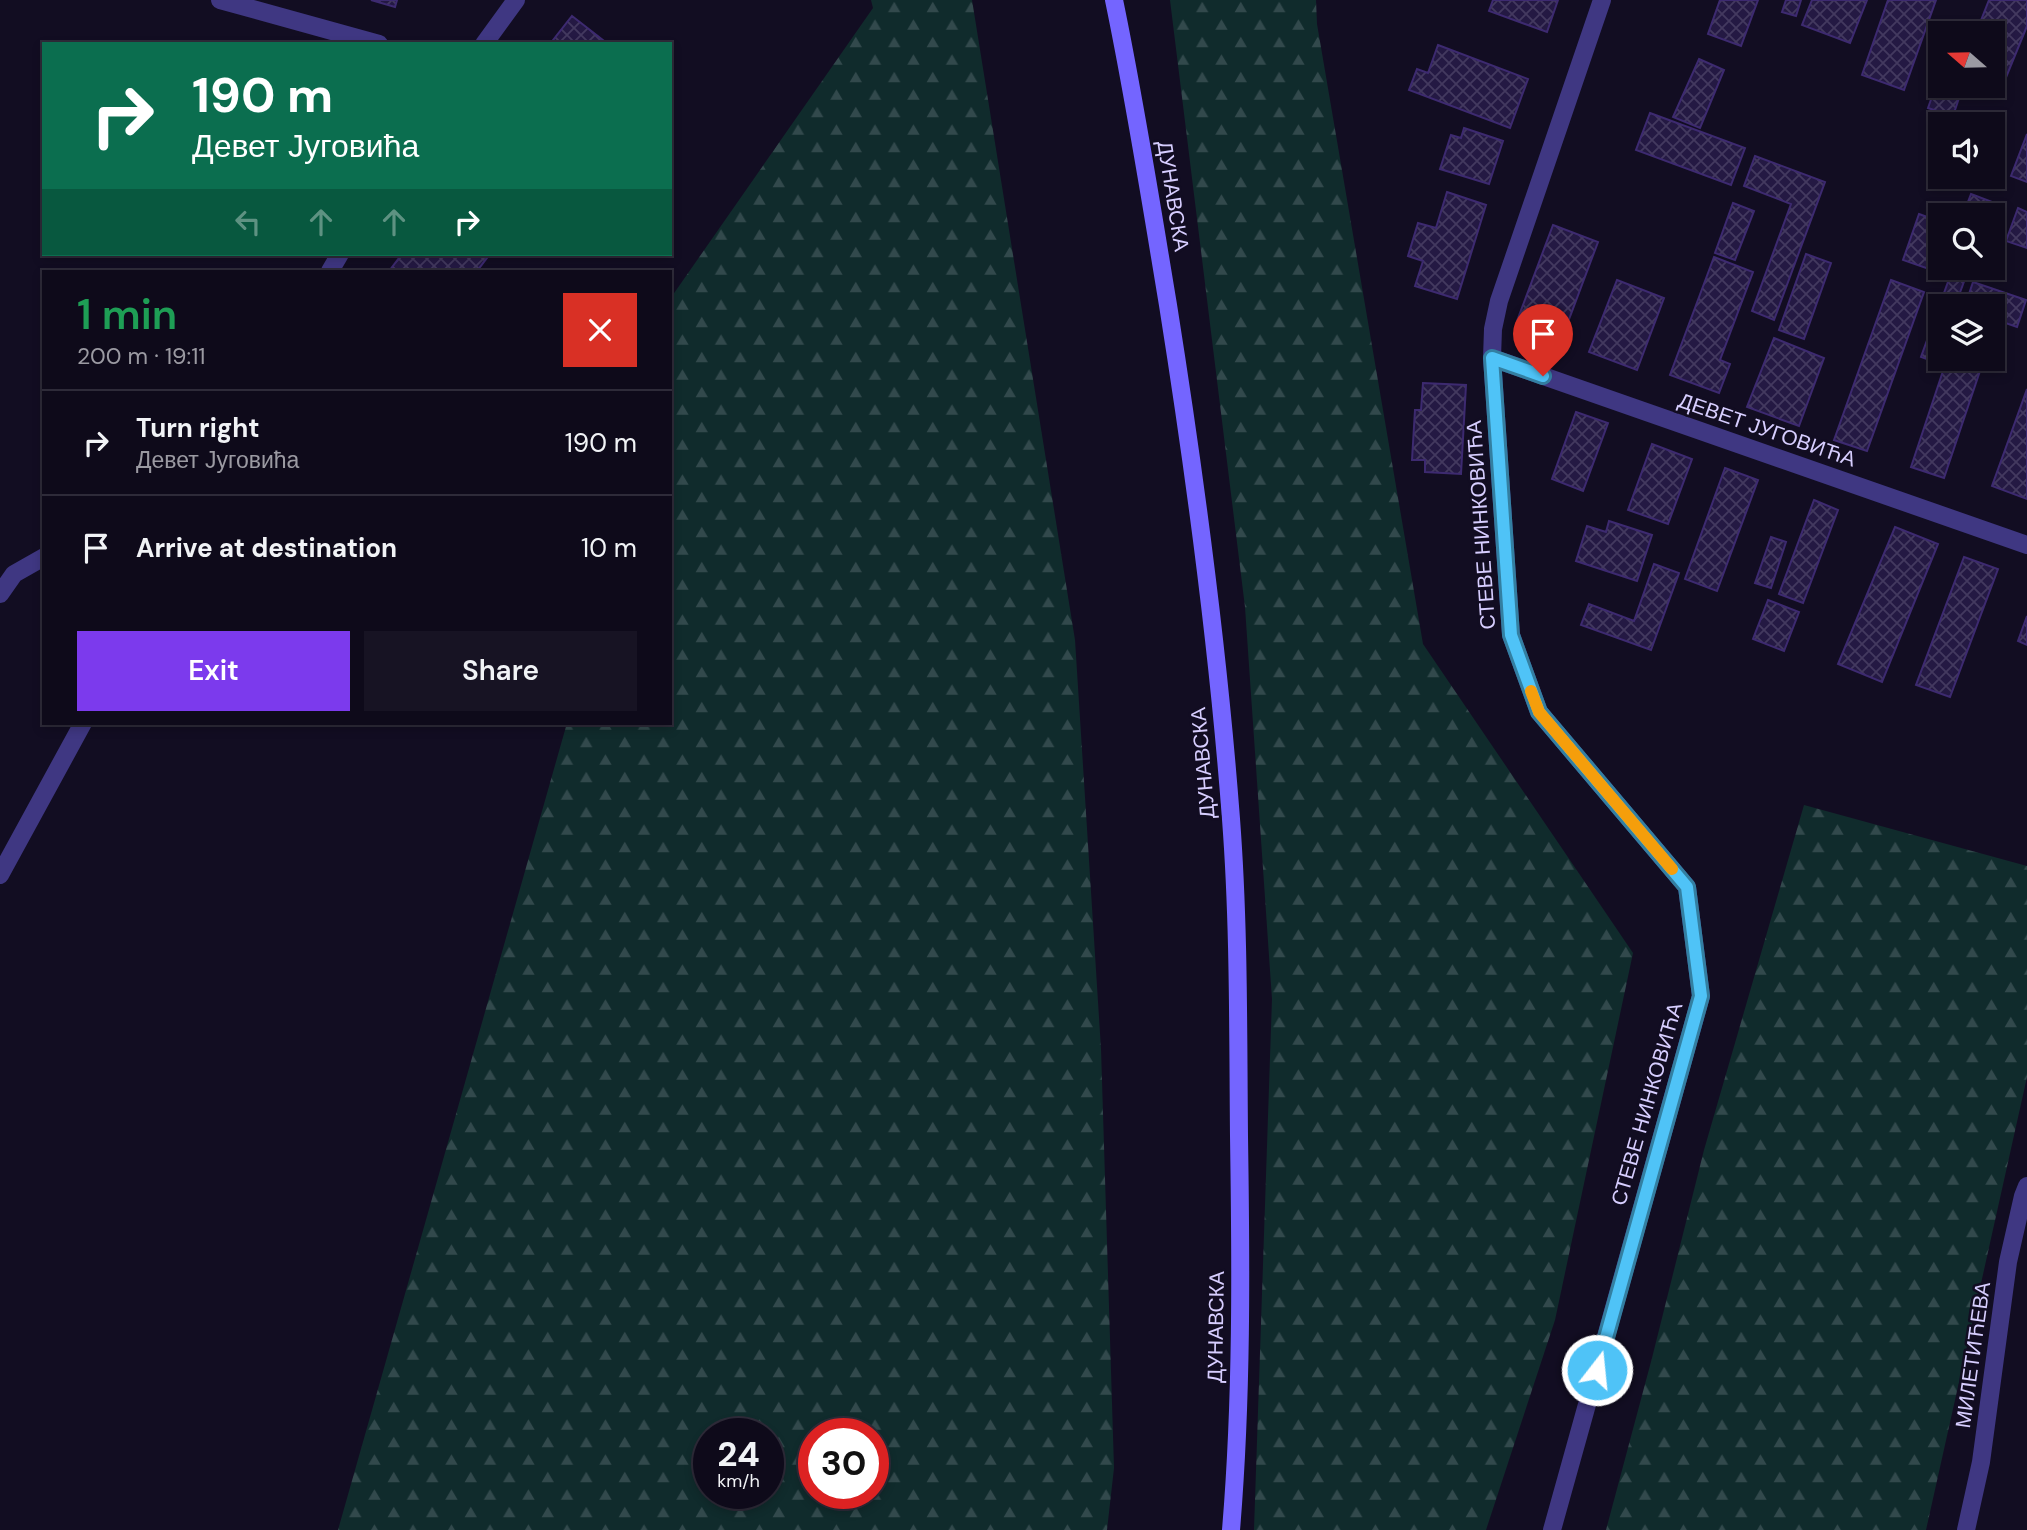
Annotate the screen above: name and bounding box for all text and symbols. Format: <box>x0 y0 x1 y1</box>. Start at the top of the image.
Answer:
north arrow <box>1928 21 2006 98</box>
map controls <box>1928 21 2005 371</box>
text: 190 m <box>192 63 333 127</box>
icon: right <box>77 70 168 161</box>
button: sound <box>1928 112 2005 189</box>
text: Девет Југовића <box>192 125 419 167</box>
street label: ДУНАВСКА <box>1150 139 1196 253</box>
icon: left <box>229 203 267 241</box>
icon: ahead <box>302 203 340 241</box>
icon: ahead <box>375 203 413 241</box>
icon: right <box>448 203 486 241</box>
button: search <box>1928 203 2005 280</box>
text: 1 min <box>77 287 177 342</box>
button: close <box>563 293 637 367</box>
button: layers <box>1928 294 2005 371</box>
pin <box>1513 304 1573 376</box>
icon: arrive <box>1524 315 1562 353</box>
text: 200 m · 19:11 <box>77 341 206 371</box>
street label: ДЕВЕТ ЈУГОВИЋА <box>1674 386 1860 474</box>
text: Turn right <box>136 411 260 445</box>
street label: СТЕВЕ НИНКОВИЋА <box>1460 419 1502 631</box>
icon: right <box>77 424 115 462</box>
text: 190 m <box>565 426 637 460</box>
text: Девет Југовића <box>136 445 299 475</box>
icon: arrive <box>77 529 115 567</box>
text: Arrive at destination <box>136 531 397 565</box>
text: 10 m <box>581 531 637 565</box>
button: Exit <box>77 631 350 711</box>
button: Share <box>364 631 637 711</box>
street label: ДУНАВСКА <box>1184 706 1222 820</box>
street label: СТЕВЕ НИНКОВИЋА <box>1605 999 1689 1209</box>
street label: ДУНАВСКА <box>1201 1271 1231 1383</box>
street label: МИЛЕТИЋЕВА <box>1949 1280 1997 1430</box>
position arrow <box>1560 1333 1634 1407</box>
speed limit sign: 30 <box>798 1418 889 1509</box>
text: 24 <box>717 1431 760 1477</box>
text: km/h <box>717 1469 760 1493</box>

